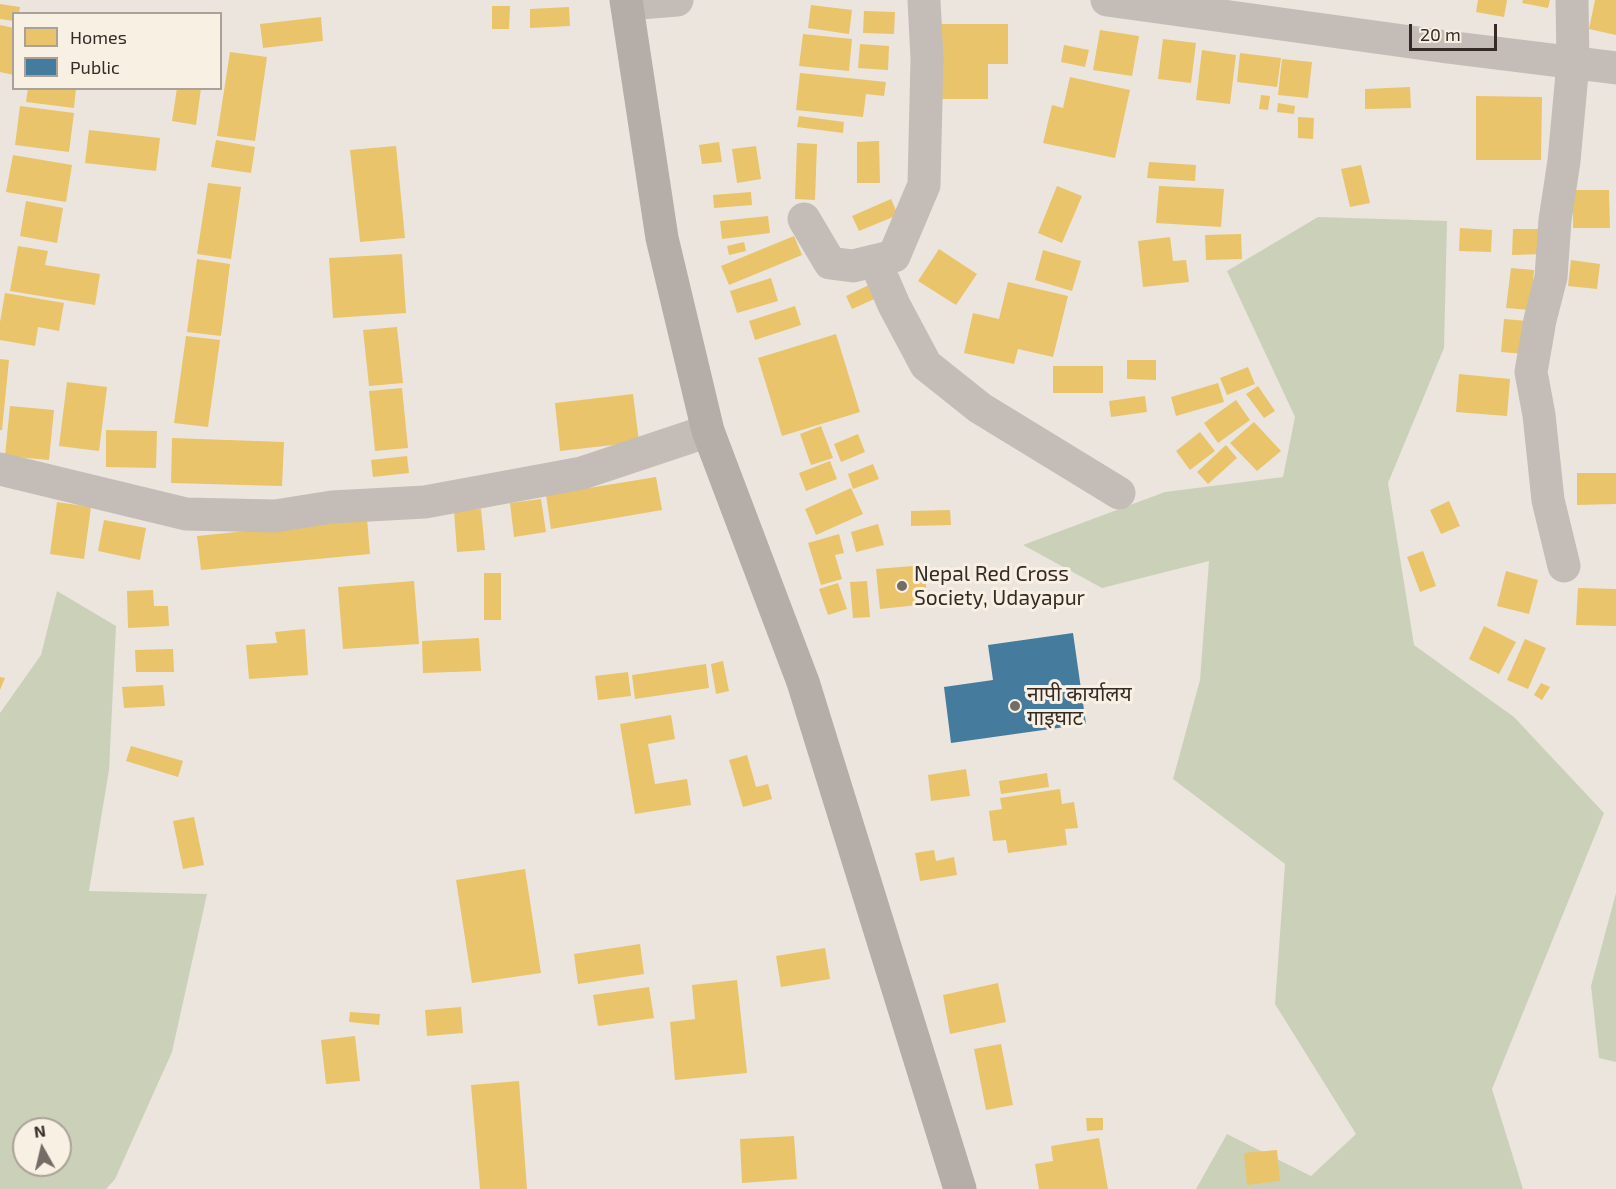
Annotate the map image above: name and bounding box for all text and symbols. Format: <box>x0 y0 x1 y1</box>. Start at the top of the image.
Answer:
legend <box>12 12 222 90</box>
scale bar <box>1412 12 1500 50</box>
text: 20 m <box>1420 23 1461 45</box>
text: Homes <box>70 26 127 48</box>
text: Public <box>70 56 120 78</box>
place label: Nepal Red Cross Society, Udayapur <box>914 561 1085 611</box>
marker: Nepal Red Cross Society, Udayapur <box>895 579 909 593</box>
place label: नापी कार्यालय गाइघाट <box>1027 681 1132 731</box>
marker: नापी कार्यालय गाइघाट <box>1008 699 1022 713</box>
north arrow <box>12 1117 72 1177</box>
text: N <box>33 1120 47 1141</box>

